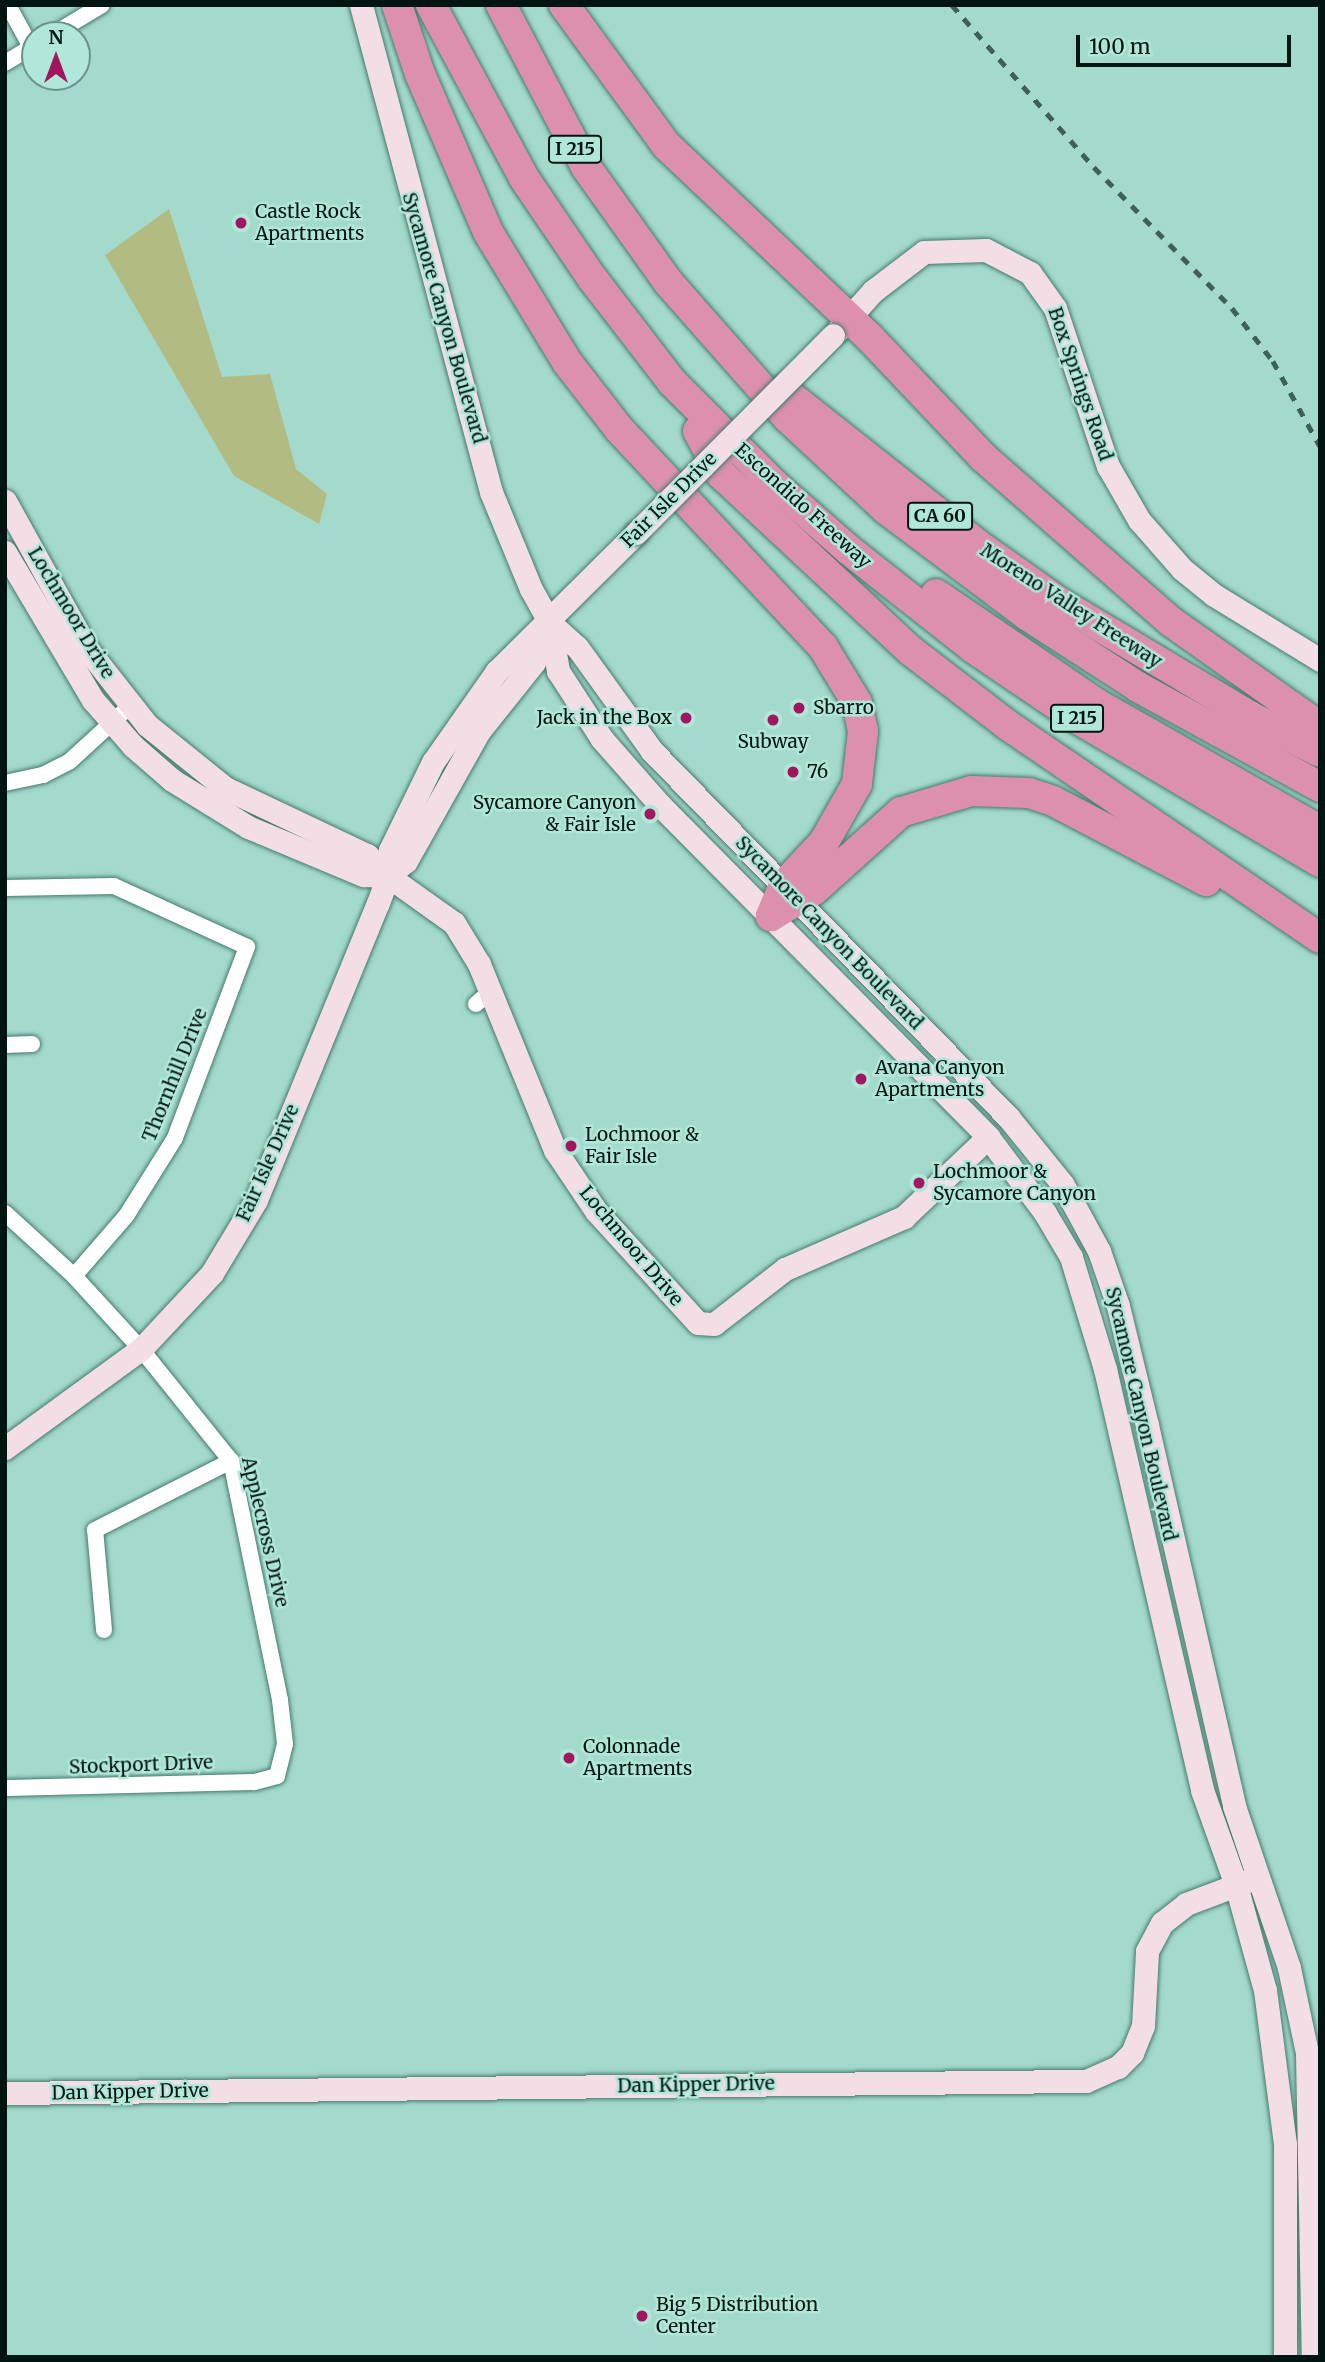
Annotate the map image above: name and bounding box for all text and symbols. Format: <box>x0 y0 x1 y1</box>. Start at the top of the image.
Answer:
north arrow <box>21 21 91 91</box>
scale bar <box>1080 21 1295 65</box>
text: N <box>48 25 64 49</box>
text: 100 m <box>1089 33 1151 60</box>
road number: I 215 <box>547 134 603 164</box>
street label: Sycamore Canyon Boulevard <box>397 190 491 446</box>
place label: Castle Rock Apartments <box>255 201 364 245</box>
marker: Castle Rock Apartments <box>233 215 249 231</box>
street label: Box Springs Road <box>1043 304 1117 464</box>
street label: Escondido Freeway <box>730 439 876 573</box>
street label: Fair Isle Drive <box>616 447 722 553</box>
road number: CA 60 <box>907 502 973 530</box>
street label: Moreno Valley Freeway <box>976 539 1166 673</box>
street label: Lochmoor Drive <box>23 543 119 683</box>
place label: Sbarro <box>813 697 874 719</box>
marker: Sbarro <box>791 700 807 716</box>
road number: I 215 <box>1049 704 1105 732</box>
place label: Jack in the Box <box>537 707 672 729</box>
marker: Jack in the Box <box>678 710 694 726</box>
marker: Subway <box>765 712 781 728</box>
place label: Subway <box>738 731 808 753</box>
place label: 76 <box>807 761 828 783</box>
marker: 76 <box>785 764 801 780</box>
place label: Sycamore Canyon & Fair Isle <box>473 792 636 836</box>
marker: Sycamore Canyon & Fair Isle <box>642 806 658 822</box>
street label: Sycamore Canyon Boulevard <box>730 832 928 1034</box>
street label: Thornhill Drive <box>138 1005 212 1145</box>
place label: Avana Canyon Apartments <box>875 1057 1005 1101</box>
marker: Avana Canyon Apartments <box>853 1071 869 1087</box>
street label: Fair Isle Drive <box>232 1101 304 1225</box>
place label: Lochmoor & Fair Isle <box>585 1124 699 1168</box>
marker: Lochmoor & Fair Isle <box>563 1138 579 1154</box>
place label: Lochmoor & Sycamore Canyon <box>933 1161 1096 1205</box>
marker: Lochmoor & Sycamore Canyon <box>911 1175 927 1191</box>
street label: Lochmoor Drive <box>574 1182 688 1310</box>
street label: Sycamore Canyon Boulevard <box>1101 1285 1181 1543</box>
street label: Applecross Drive <box>237 1455 293 1609</box>
place label: Colonnade Apartments <box>583 1736 692 1780</box>
marker: Colonnade Apartments <box>561 1750 577 1766</box>
street label: Stockport Drive <box>69 1751 213 1779</box>
street label: Dan Kipper Drive <box>617 2072 775 2098</box>
street label: Dan Kipper Drive <box>51 2079 209 2105</box>
place label: Big 5 Distribution Center <box>656 2294 818 2338</box>
marker: Big 5 Distribution Center <box>634 2308 650 2324</box>

